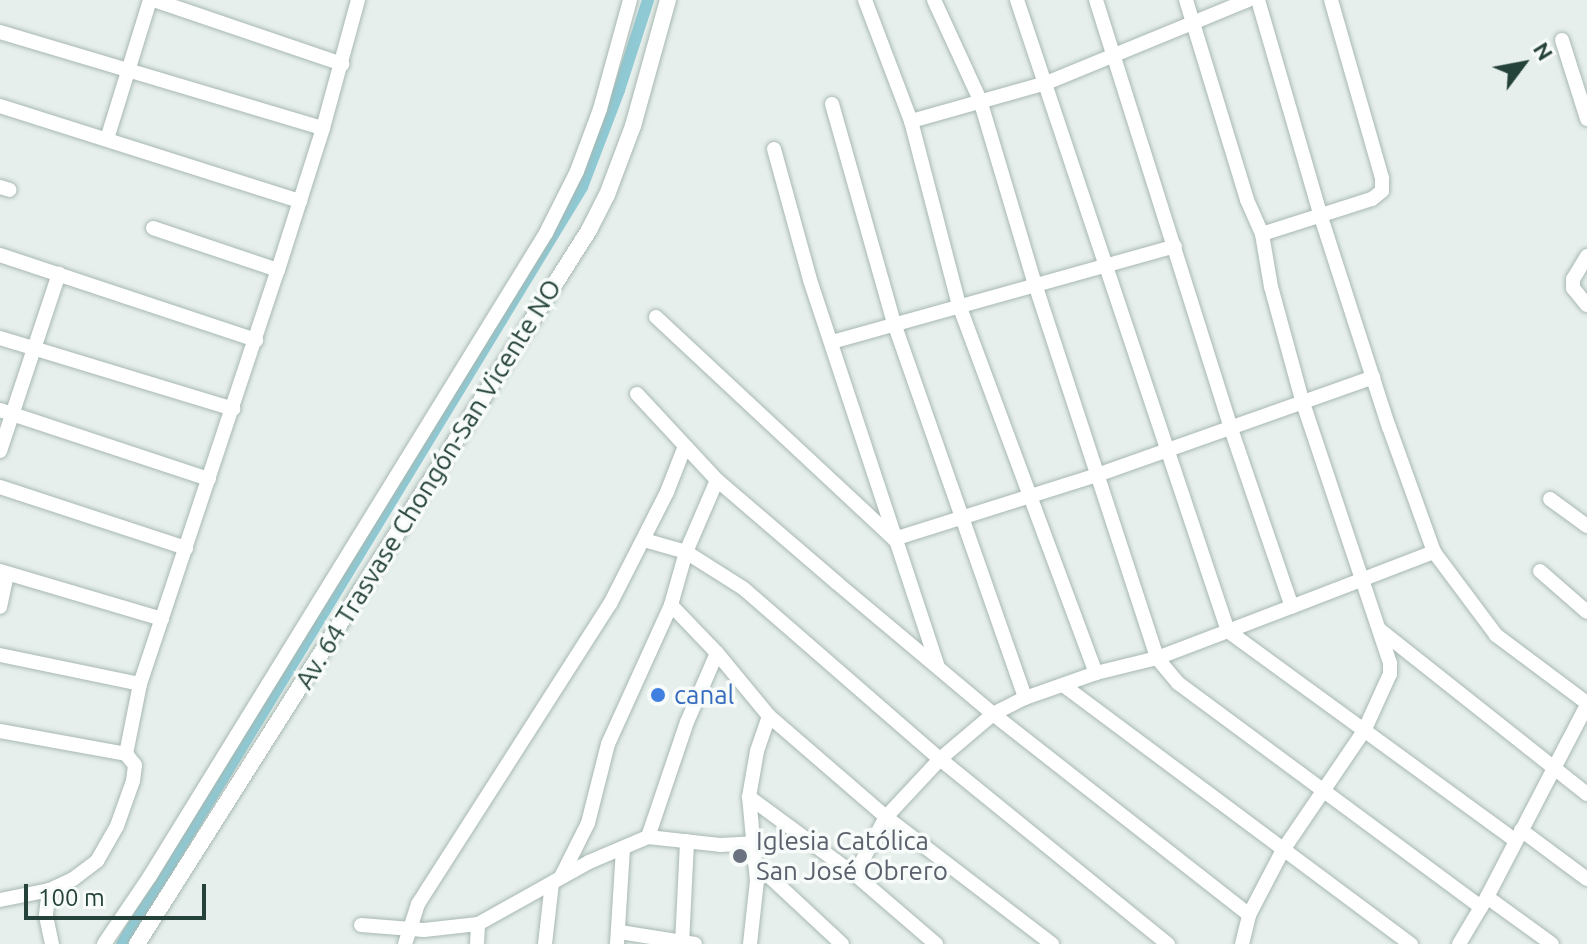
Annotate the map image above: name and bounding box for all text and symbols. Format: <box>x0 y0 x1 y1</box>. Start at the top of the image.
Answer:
north arrow <box>1483 24 1563 104</box>
text: N <box>1529 37 1559 65</box>
street label: Av. 64 Trasvase Chongón-San Vicente NO <box>288 273 568 695</box>
place label: canal <box>674 679 734 711</box>
marker: canal <box>649 686 667 704</box>
place label: Iglesia Católica San José Obrero <box>756 825 948 886</box>
marker: Iglesia Católica San José Obrero <box>731 847 749 865</box>
scale bar <box>28 868 210 918</box>
text: 100 m <box>38 884 105 911</box>

